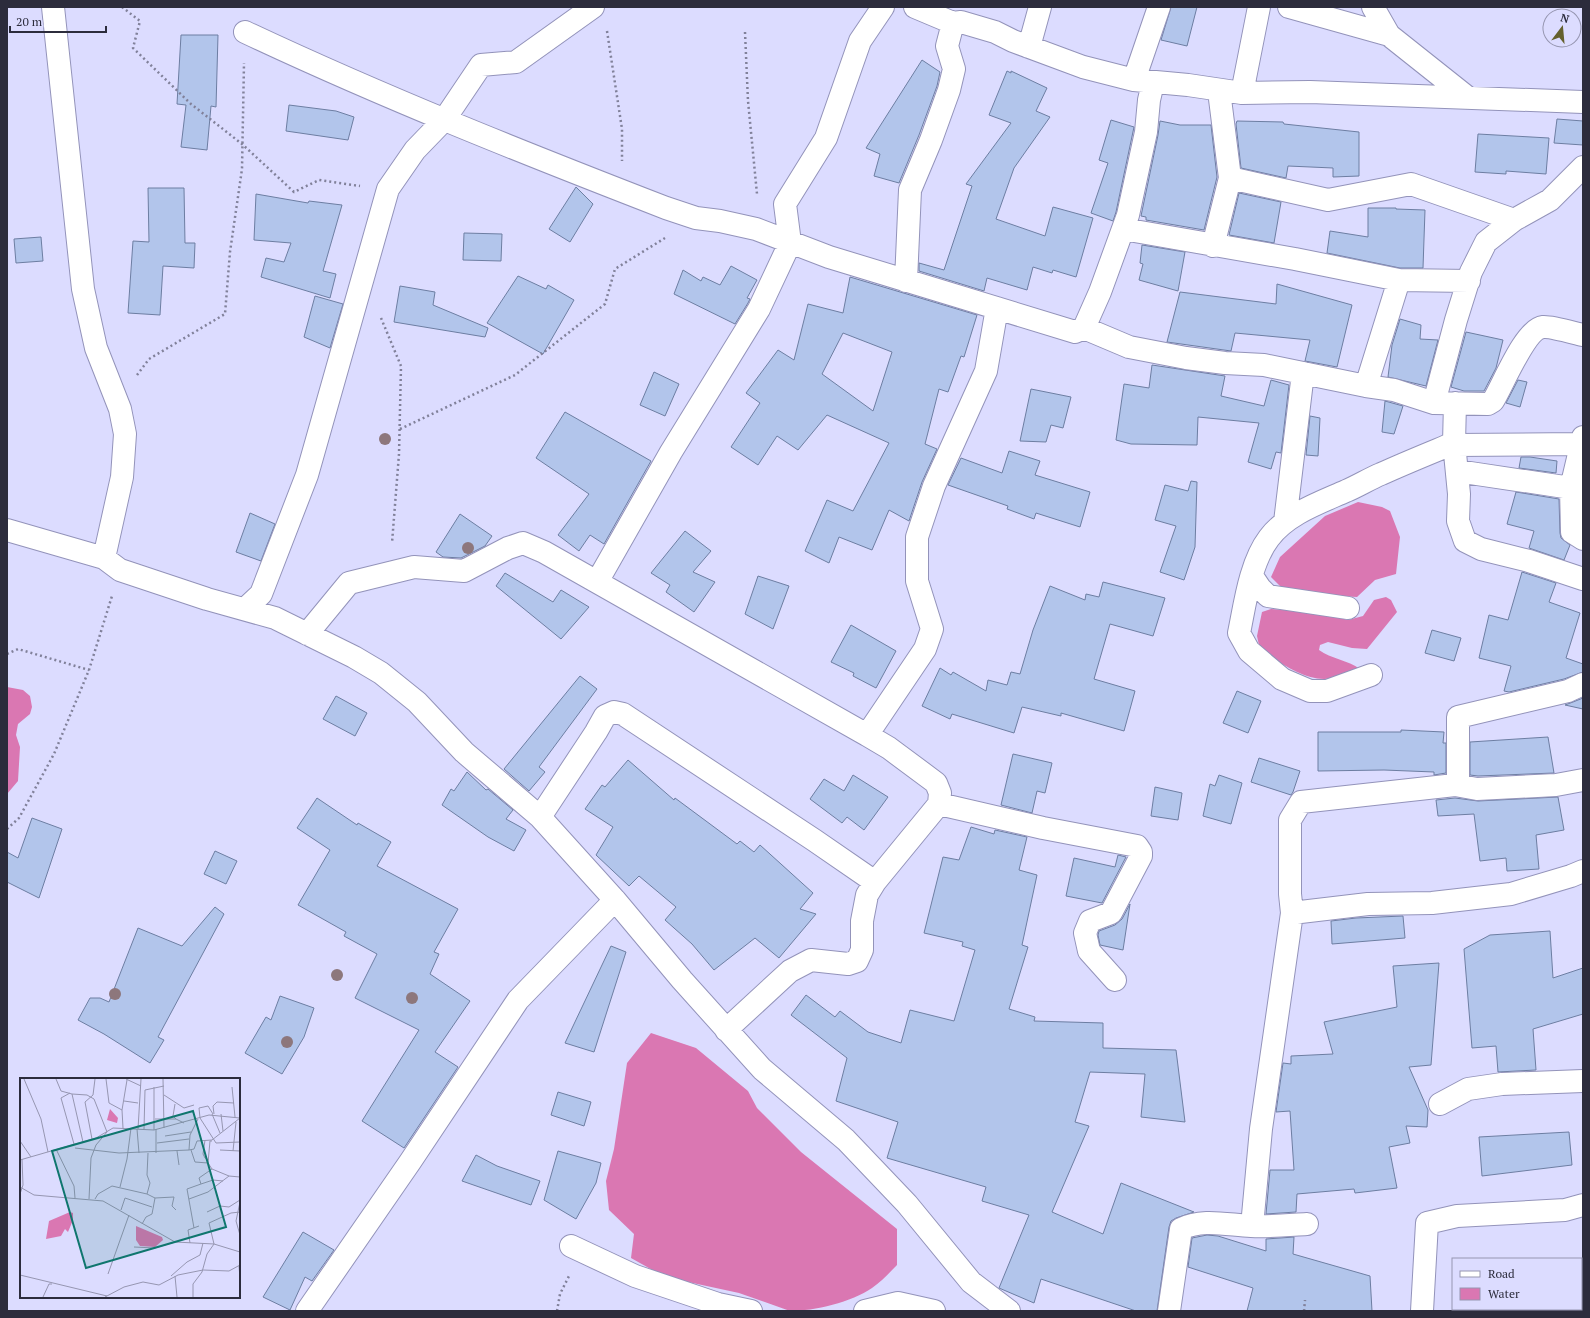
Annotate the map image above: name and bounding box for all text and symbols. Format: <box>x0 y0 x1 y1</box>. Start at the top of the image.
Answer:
scale bar <box>10 8 106 34</box>
north arrow <box>1542 8 1582 48</box>
text: N <box>1559 11 1571 26</box>
text: 20 m <box>16 14 43 29</box>
inset map <box>20 1078 240 1298</box>
legend <box>1452 1258 1582 1310</box>
text: Road <box>1488 1266 1515 1281</box>
text: Water <box>1488 1286 1520 1301</box>

